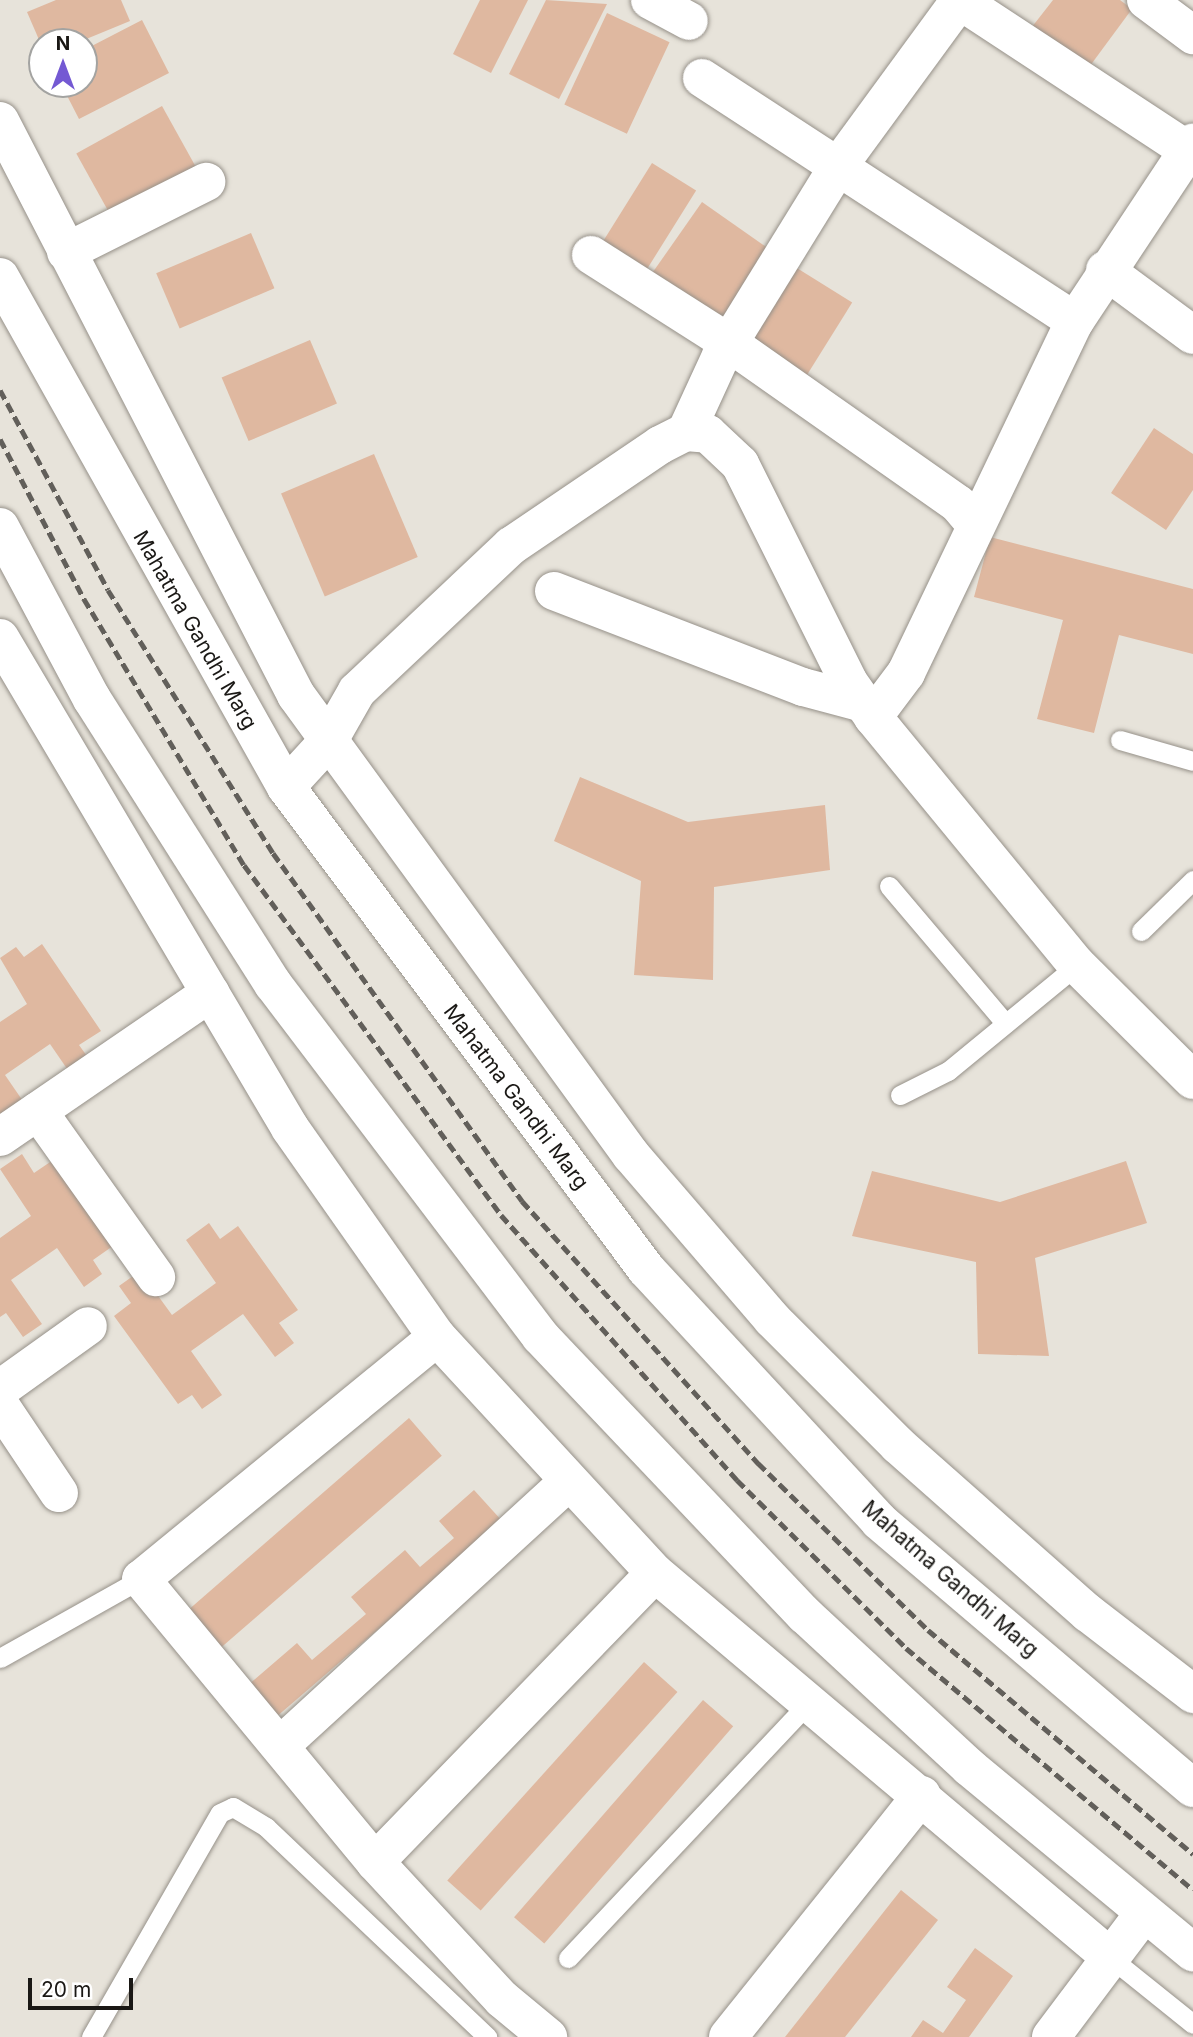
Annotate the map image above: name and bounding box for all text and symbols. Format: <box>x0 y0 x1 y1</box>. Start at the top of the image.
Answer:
north arrow <box>28 28 98 98</box>
text: N <box>56 32 70 55</box>
street label: Mahatma Gandhi Marg <box>128 526 262 734</box>
street label: Mahatma Gandhi Marg <box>438 999 594 1195</box>
street label: Mahatma Gandhi Marg <box>857 1496 1043 1662</box>
scale bar <box>32 1964 136 2008</box>
text: 20 m <box>41 1977 91 2002</box>

